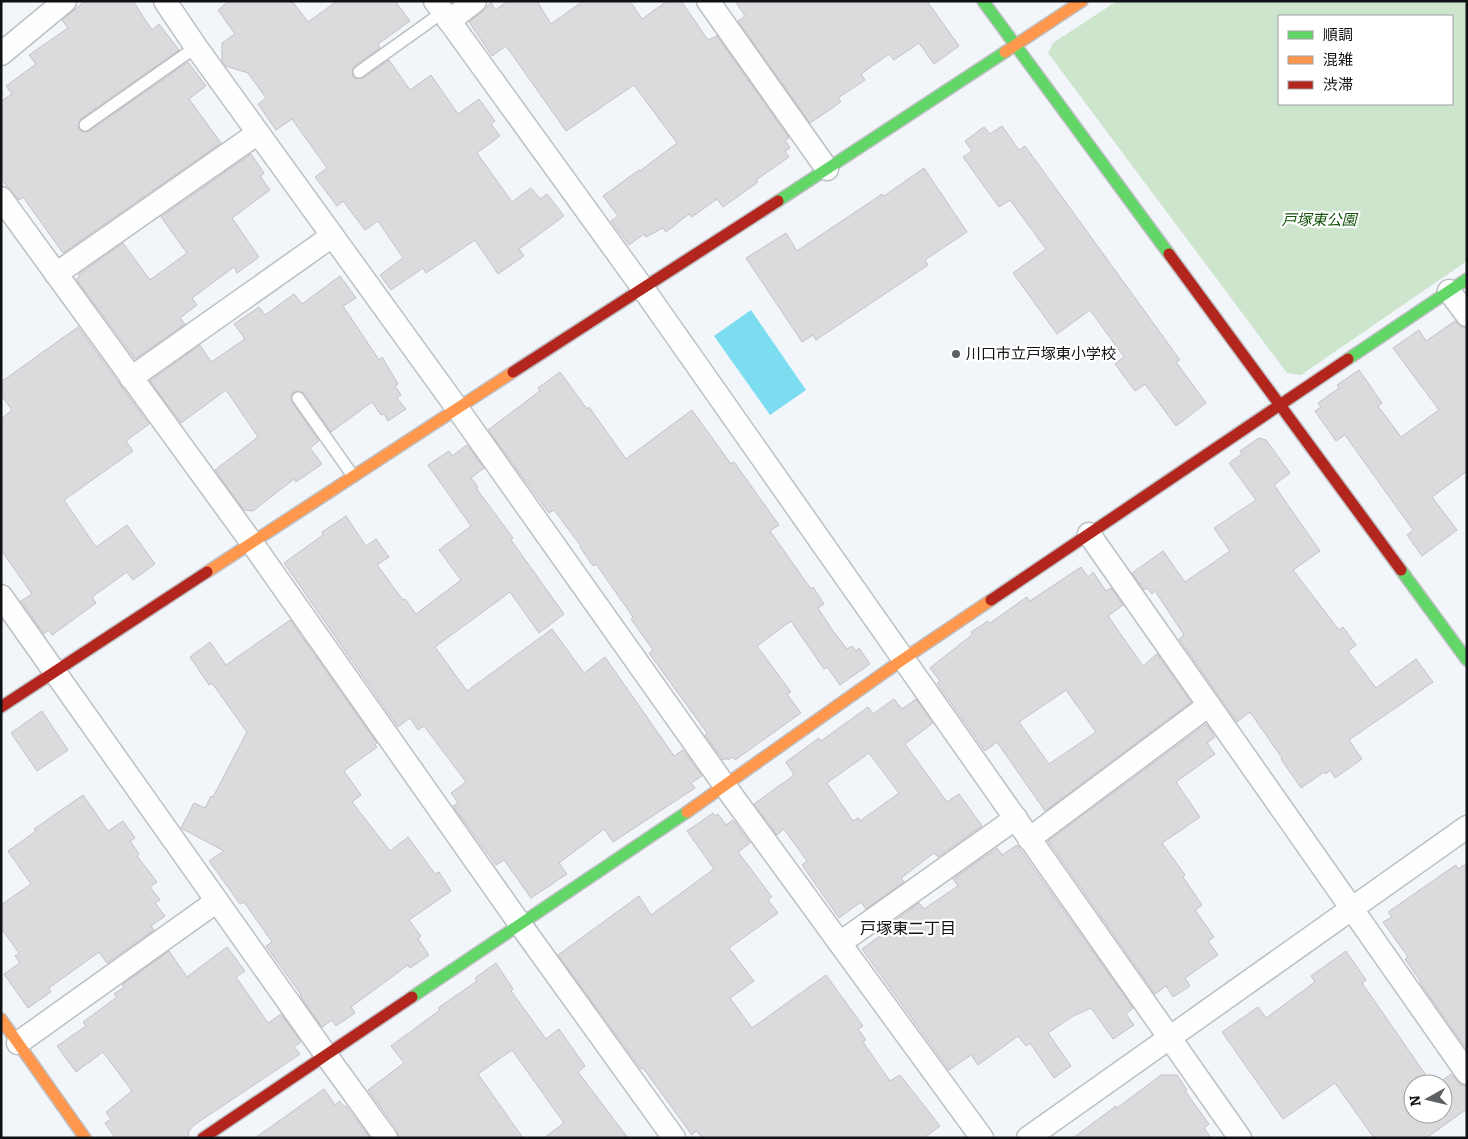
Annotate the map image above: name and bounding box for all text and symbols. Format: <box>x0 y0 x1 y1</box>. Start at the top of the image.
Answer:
legend <box>1278 15 1453 105</box>
text: 順調 <box>1323 26 1353 44</box>
text: 混雑 <box>1323 51 1353 69</box>
text: 渋滞 <box>1323 76 1353 94</box>
park label: 戸塚東公園 <box>1281 211 1358 229</box>
place label: 川口市立戸塚東小学校 <box>966 345 1116 363</box>
marker: 川口市立戸塚東小学校 <box>950 348 962 360</box>
district label: 戸塚東二丁目 <box>860 919 956 938</box>
north arrow <box>1403 1074 1453 1124</box>
text: N <box>1406 1094 1425 1107</box>

